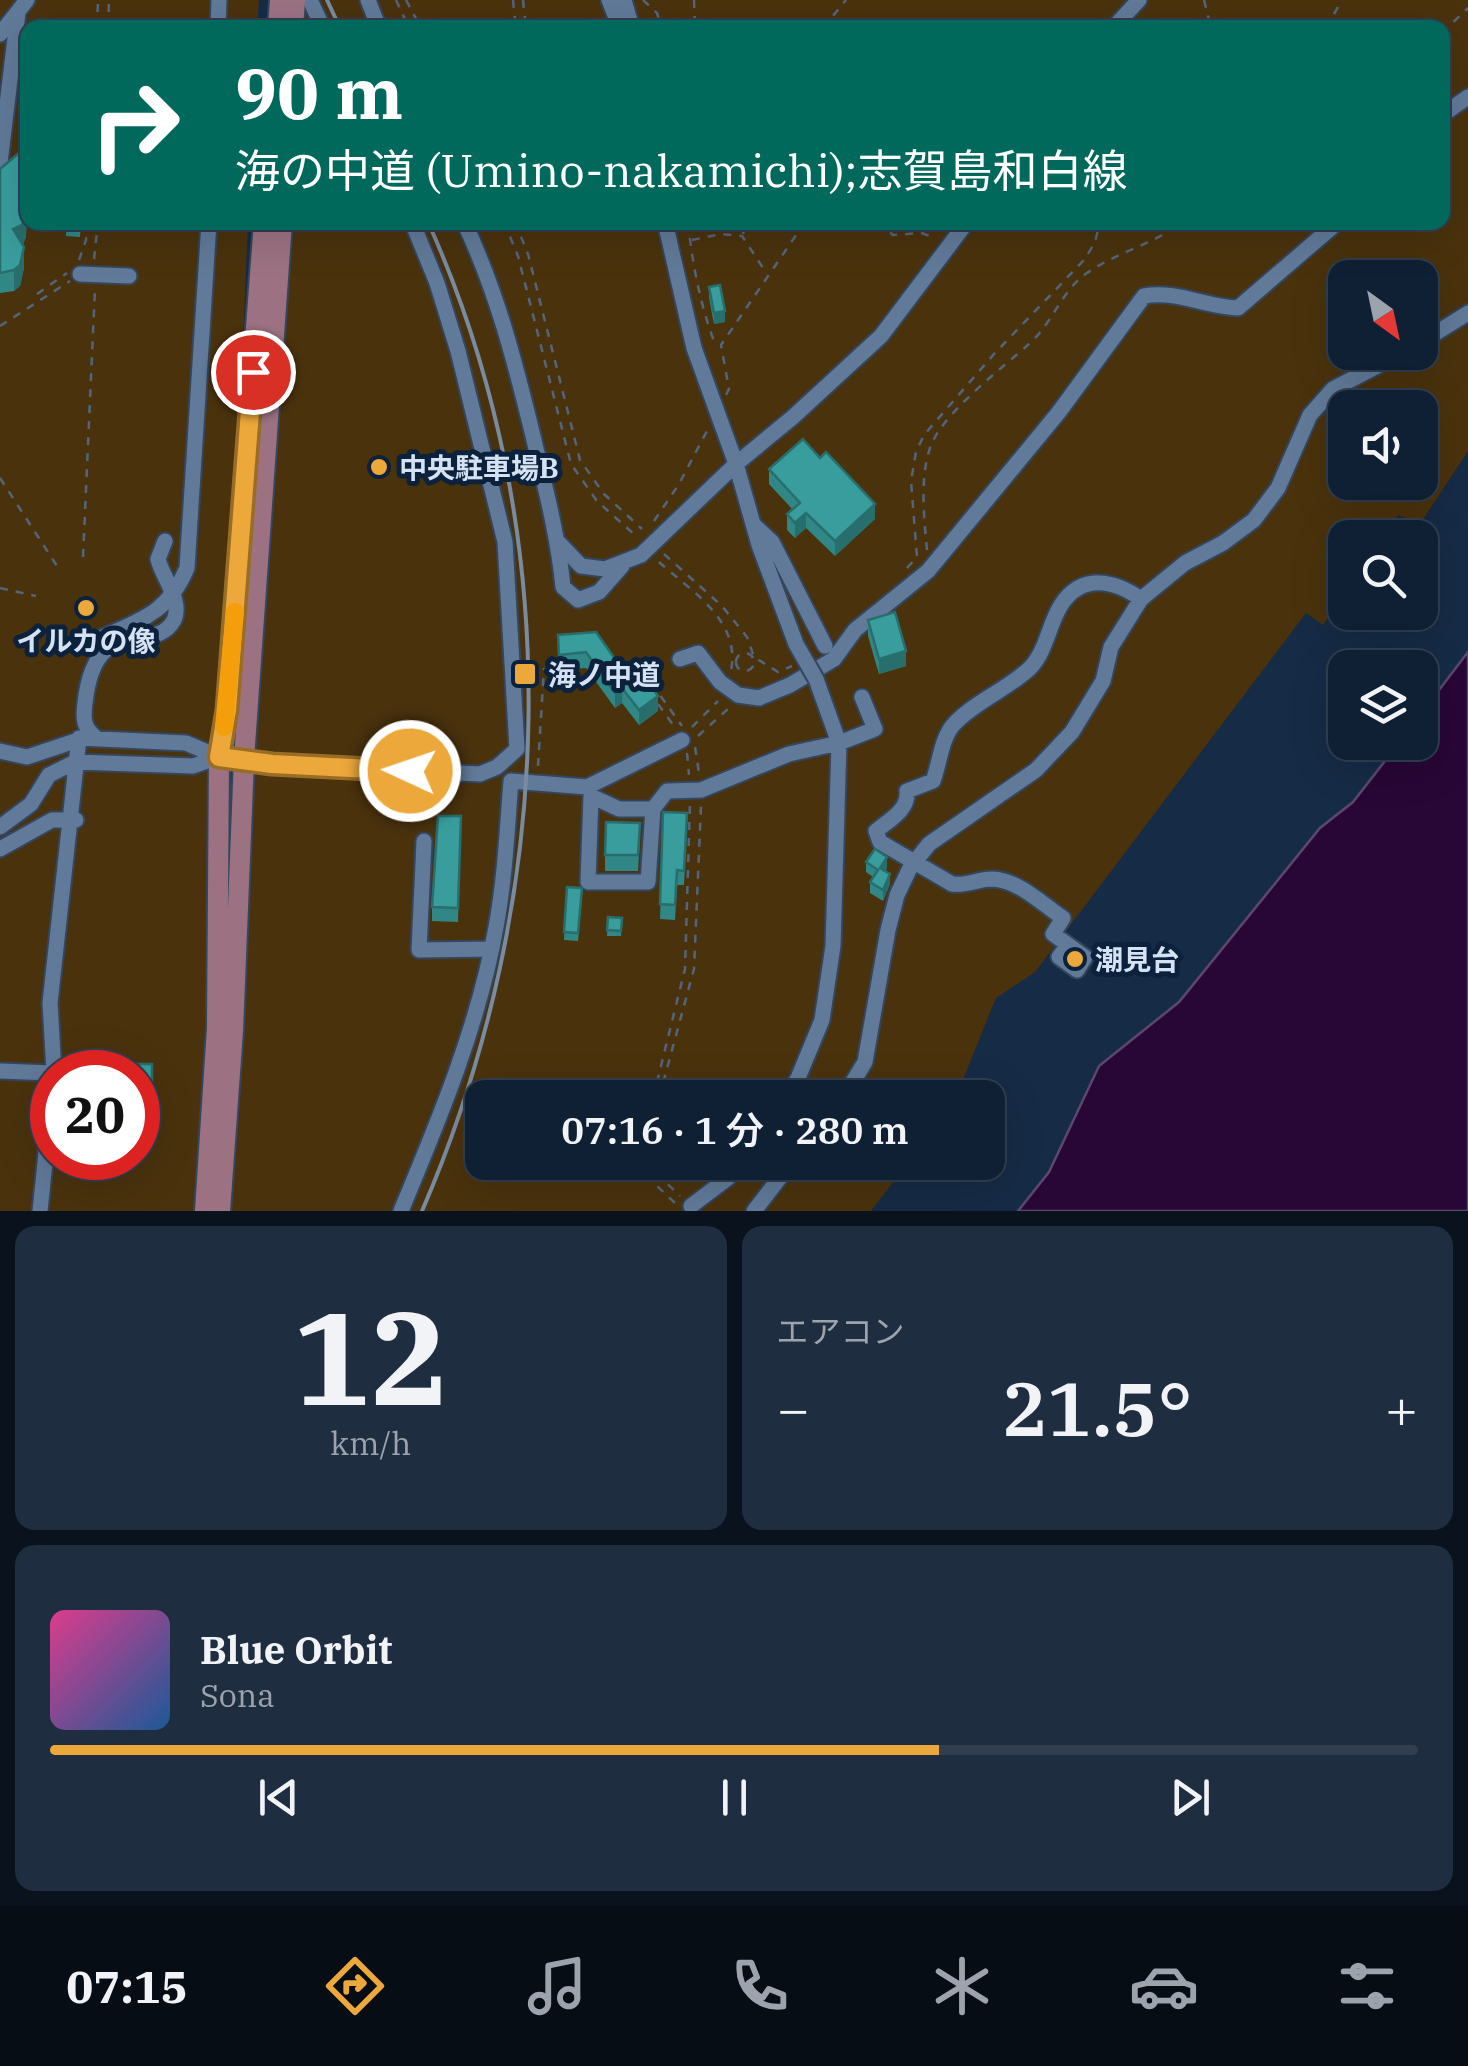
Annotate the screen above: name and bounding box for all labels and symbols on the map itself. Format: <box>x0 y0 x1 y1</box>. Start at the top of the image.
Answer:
north arrow <box>1328 260 1438 370</box>
pin <box>211 330 296 415</box>
place label: 中央駐車場B <box>399 449 559 486</box>
marker: 中央駐車場B <box>368 456 390 478</box>
marker: イルカの像 <box>75 597 97 619</box>
place label: イルカの像 <box>16 622 156 659</box>
place label: 海ノ中道 <box>548 656 660 693</box>
marker: 海ノ中道 <box>512 661 538 687</box>
position arrow <box>358 719 462 823</box>
place label: 潮見台 <box>1095 941 1179 978</box>
marker: 潮見台 <box>1064 948 1086 970</box>
speed limit sign: 20 <box>30 1050 160 1180</box>

